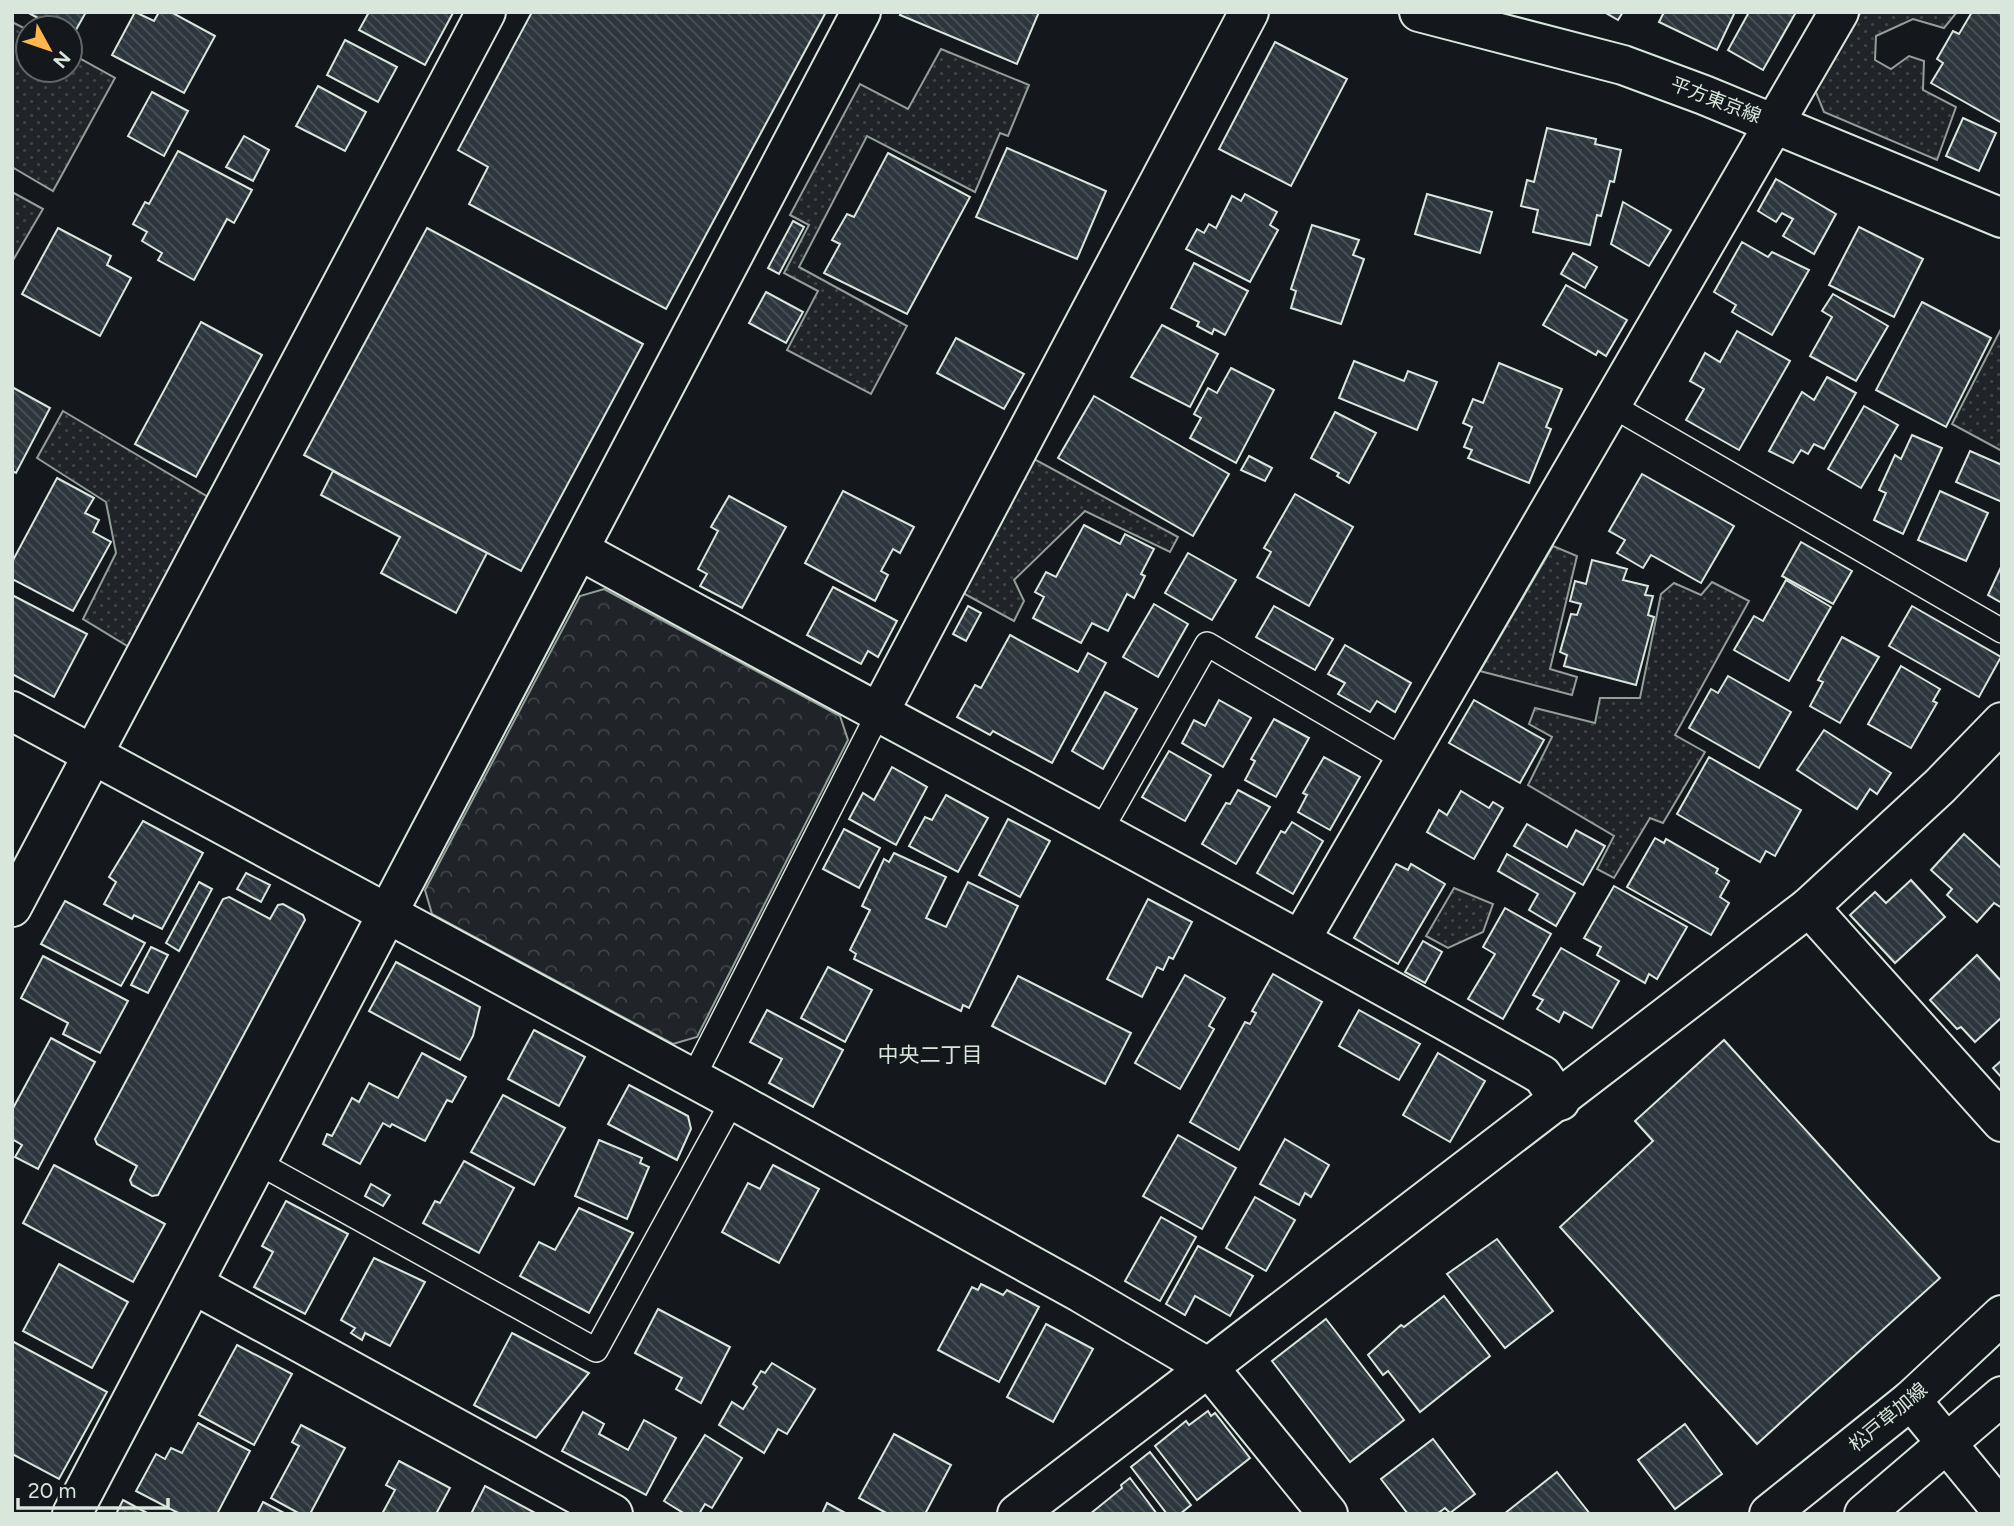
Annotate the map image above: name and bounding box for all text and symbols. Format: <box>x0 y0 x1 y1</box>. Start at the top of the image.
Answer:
north arrow <box>14 14 84 84</box>
text: N <box>48 47 75 73</box>
street label: 平方東京線 <box>1668 72 1764 128</box>
district label: 中央二丁目 <box>878 1042 983 1067</box>
street label: 松戸草加線 <box>1844 1378 1932 1456</box>
scale bar <box>18 1466 168 1510</box>
text: 20 m <box>28 1478 76 1503</box>

